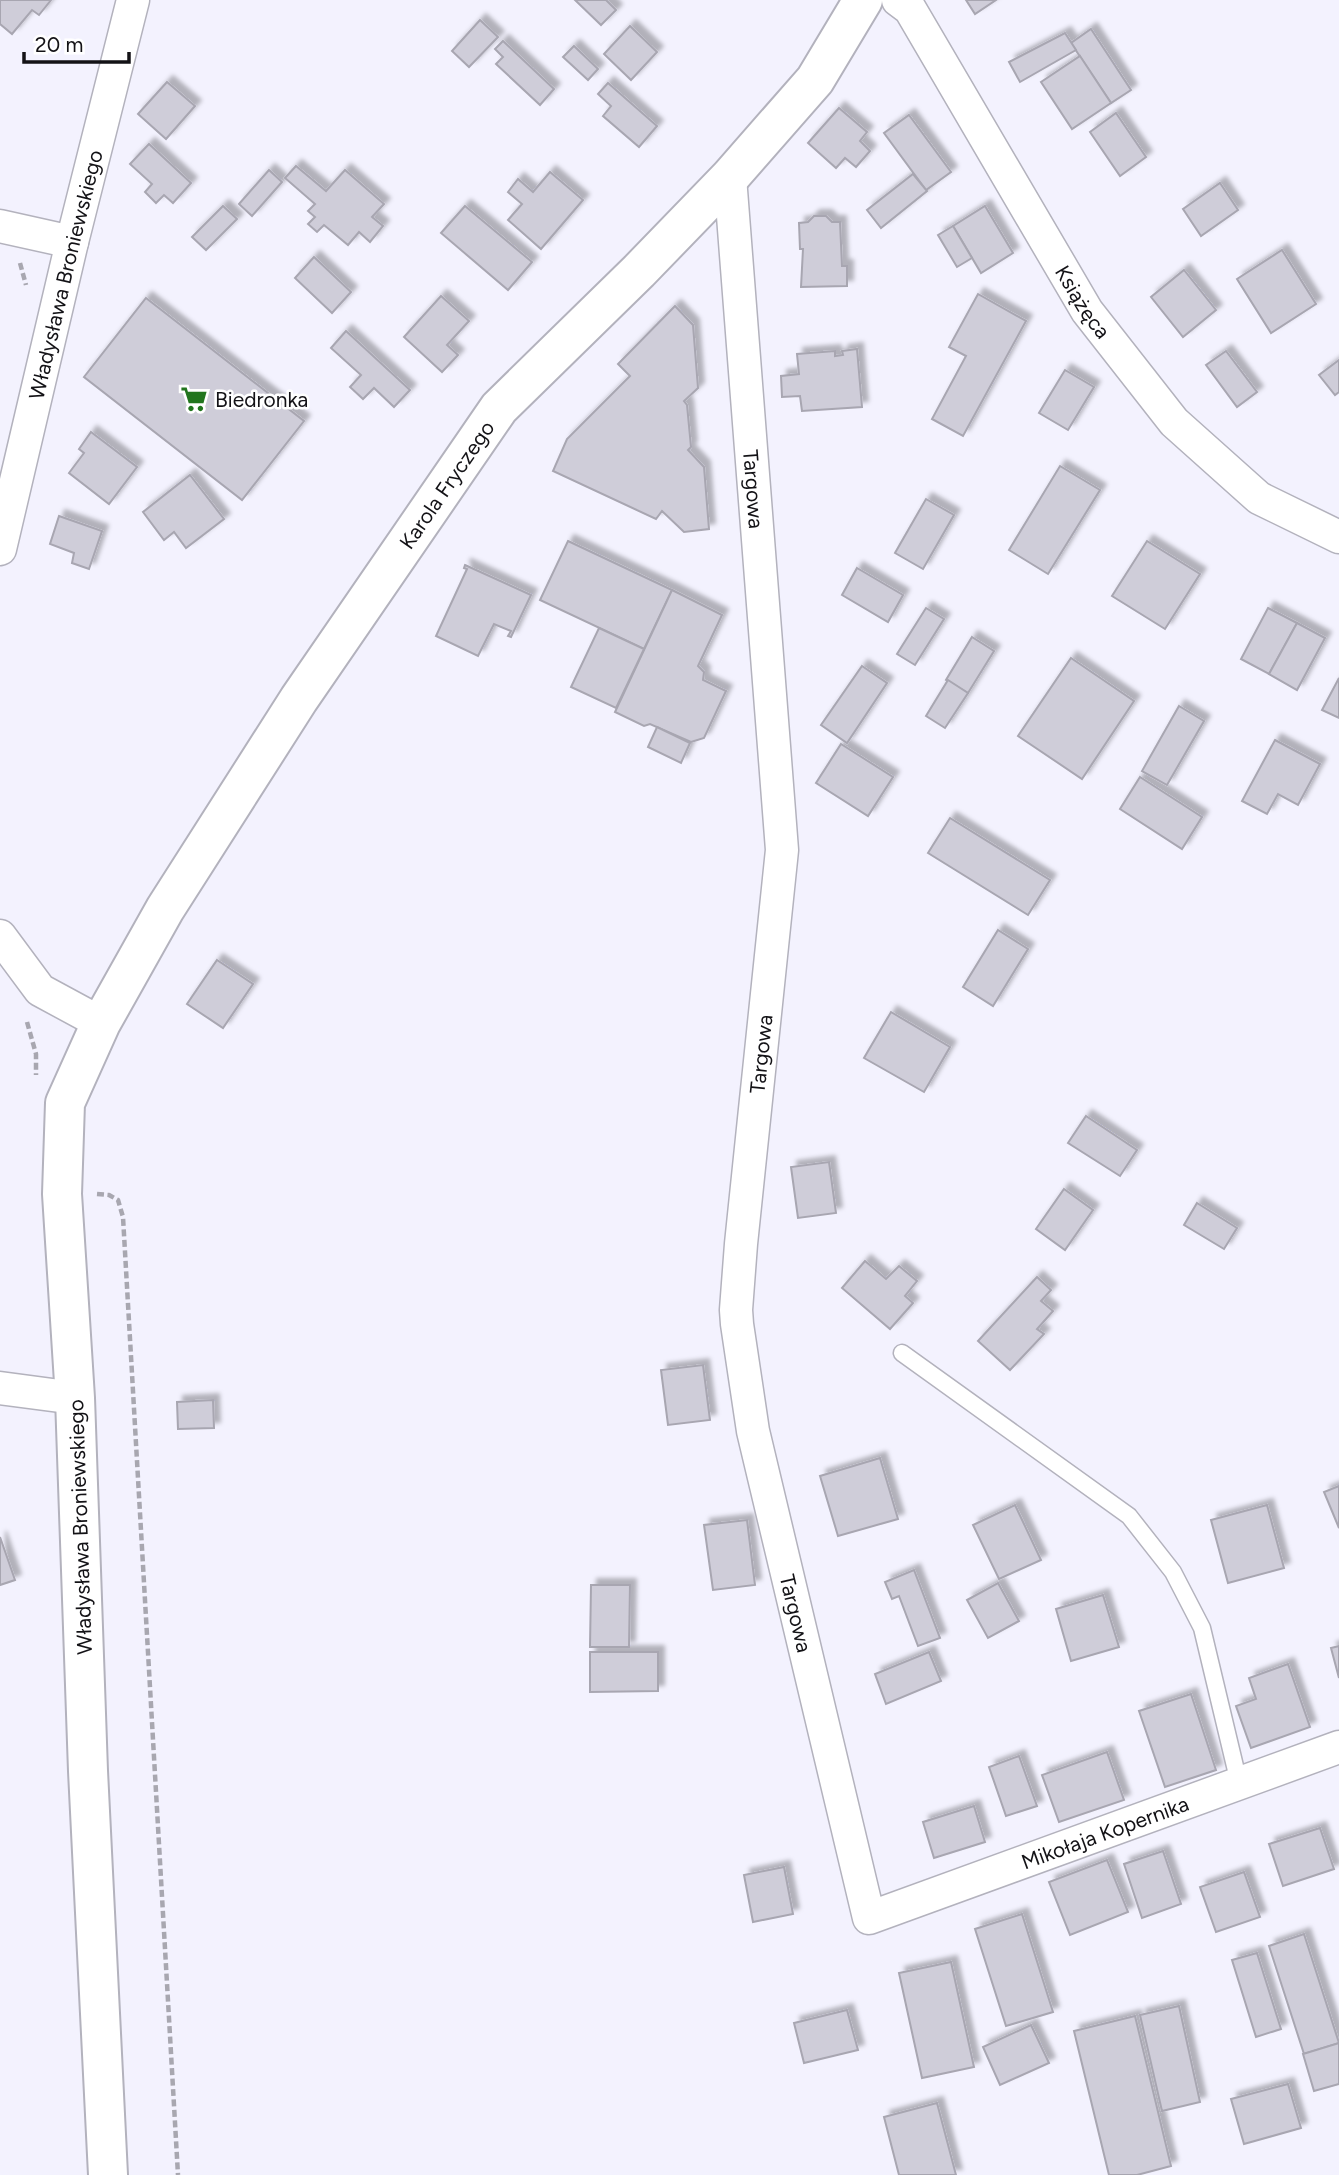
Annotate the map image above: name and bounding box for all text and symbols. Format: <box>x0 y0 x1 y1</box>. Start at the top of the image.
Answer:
scale bar <box>24 21 130 65</box>
text: 20 m <box>35 32 83 57</box>
street label: Władysława Broniewskiego <box>23 147 107 402</box>
street label: Książęca <box>1050 261 1116 343</box>
supermarket icon: Biedronka <box>179 384 209 414</box>
place label: Biedronka <box>215 387 308 412</box>
street label: Karola Fryczego <box>394 416 499 553</box>
street label: Targowa <box>739 449 770 530</box>
street label: Targowa <box>744 1013 778 1095</box>
street label: Władysława Broniewskiego <box>63 1399 97 1655</box>
street label: Targowa <box>775 1572 818 1655</box>
street label: Mikołaja Kopernika <box>1018 1790 1192 1874</box>

